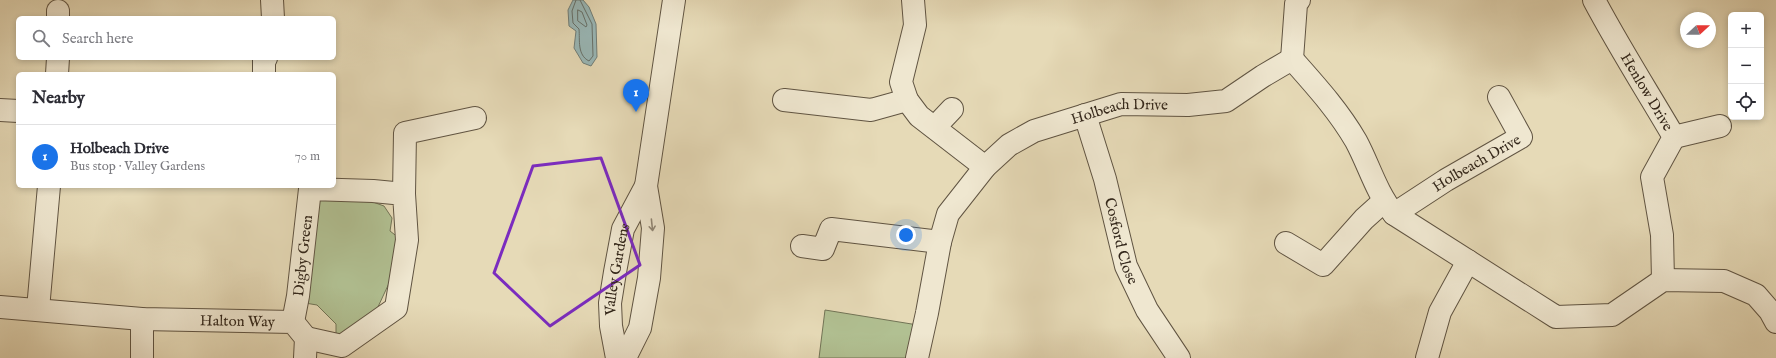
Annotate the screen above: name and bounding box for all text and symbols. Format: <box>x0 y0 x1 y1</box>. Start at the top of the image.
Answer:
north arrow <box>1680 12 1716 48</box>
map controls <box>1728 12 1764 120</box>
button: + <box>1728 12 1764 48</box>
search box <box>16 16 336 60</box>
icon: search <box>30 27 52 49</box>
text: Search here <box>62 29 133 48</box>
button: − <box>1728 48 1764 84</box>
street label: Henlow Drive <box>1616 50 1677 135</box>
pin: 1 <box>623 79 649 112</box>
button: locate <box>1728 84 1764 120</box>
text: Nearby <box>32 88 85 109</box>
street label: Holbeach Drive <box>1069 95 1168 129</box>
street label: Holbeach Drive <box>1429 130 1524 196</box>
text: Holbeach Drive <box>70 139 169 158</box>
text: 1 <box>43 148 47 165</box>
text: 70 m <box>295 148 320 165</box>
text: Bus stop · Valley Gardens <box>70 158 205 175</box>
street label: Cosford Close <box>1100 196 1142 288</box>
street label: Digby Green <box>289 214 317 298</box>
one-way arrow <box>648 218 656 231</box>
street label: Valley Gardens <box>601 220 635 317</box>
your location <box>896 225 916 245</box>
street label: Halton Way <box>200 311 276 332</box>

